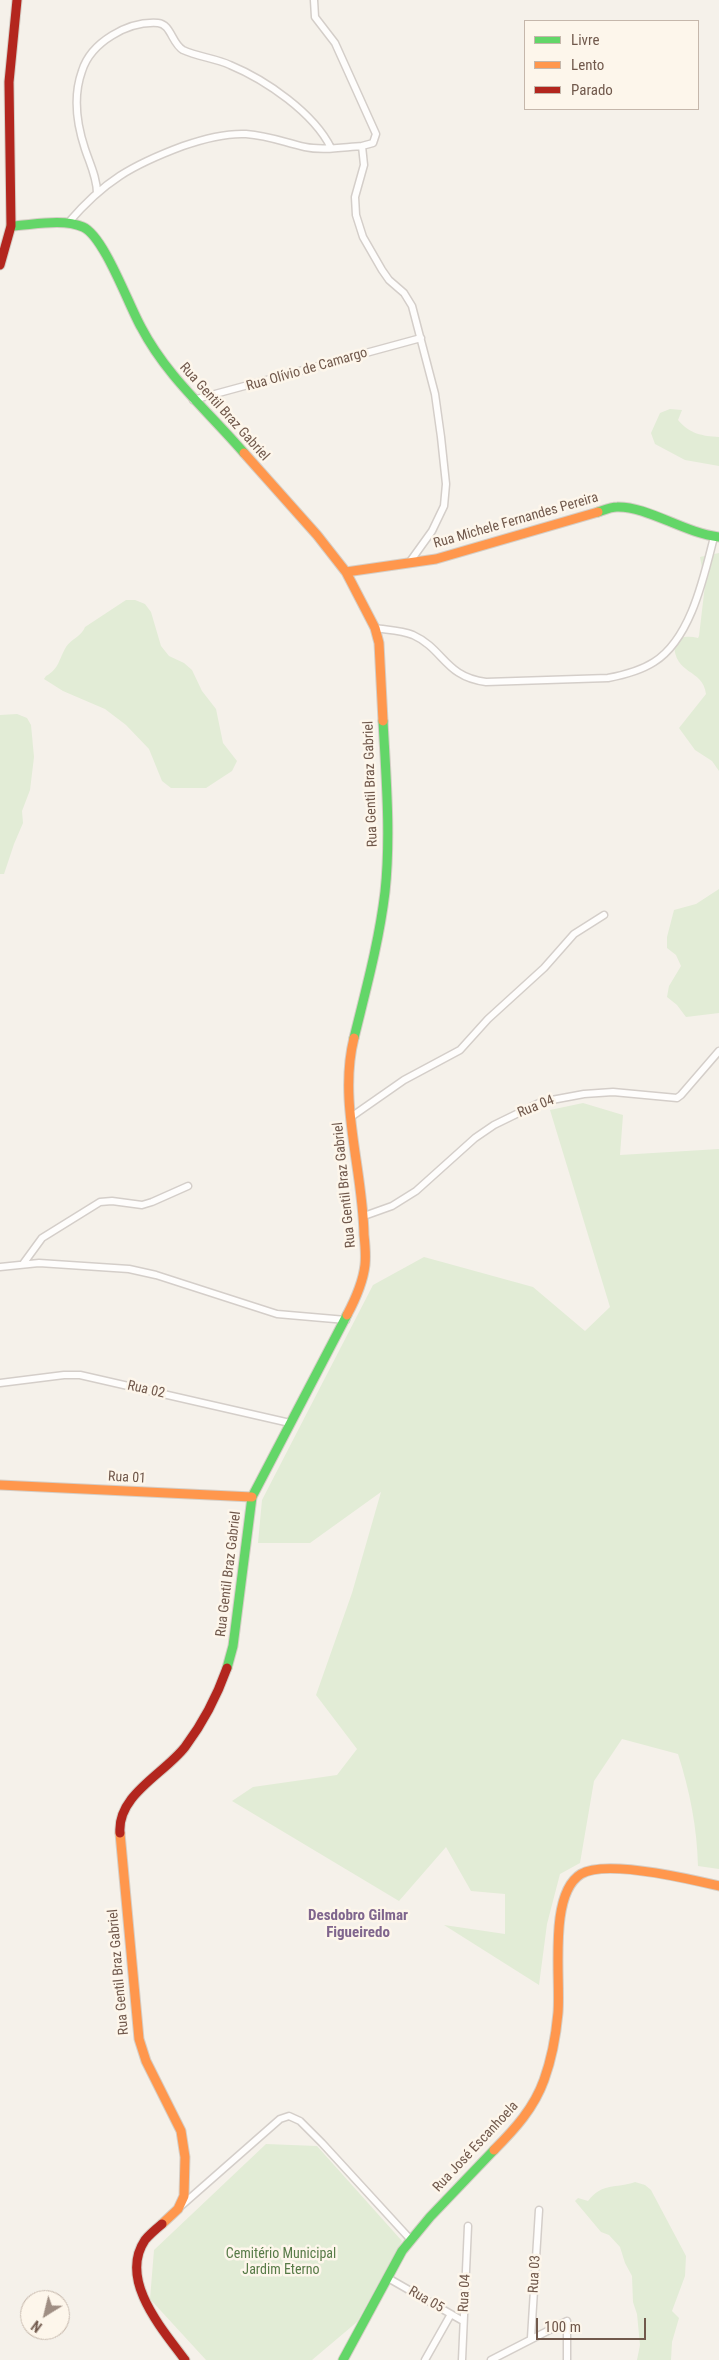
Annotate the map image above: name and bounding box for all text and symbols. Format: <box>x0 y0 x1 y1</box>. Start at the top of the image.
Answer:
legend <box>524 20 699 110</box>
text: Livre <box>571 31 599 49</box>
text: Lento <box>571 56 604 74</box>
text: Parado <box>571 81 613 99</box>
street label: Rua Olívio de Camargo <box>245 345 369 395</box>
street label: Rua Gentil Braz Gabriel <box>175 359 273 465</box>
street label: Rua Michele Fernandes Pereira <box>432 489 600 553</box>
street label: Rua Gentil Braz Gabriel <box>360 721 382 847</box>
street label: Rua 04 <box>515 1092 557 1122</box>
street label: Rua Gentil Braz Gabriel <box>330 1121 360 1249</box>
street label: Rua 02 <box>126 1378 166 1402</box>
street label: Rua 01 <box>108 1469 146 1487</box>
street label: Rua Gentil Braz Gabriel <box>213 1510 245 1638</box>
district label: Desdobro Gilmar Figueiredo <box>308 1907 408 1942</box>
street label: Rua Gentil Braz Gabriel <box>105 1908 133 2036</box>
street label: Rua José Escanhoela <box>430 2098 522 2196</box>
park label: Cemitério Municipal Jardim Eterno <box>226 2246 336 2278</box>
street label: Rua 03 <box>526 2255 544 2293</box>
street label: Rua 04 <box>456 2274 474 2312</box>
street label: Rua 05 <box>405 2283 447 2317</box>
north arrow <box>20 2290 70 2340</box>
scale bar <box>539 2308 649 2340</box>
text: N <box>29 2317 45 2335</box>
text: 100 m <box>544 2318 581 2336</box>

